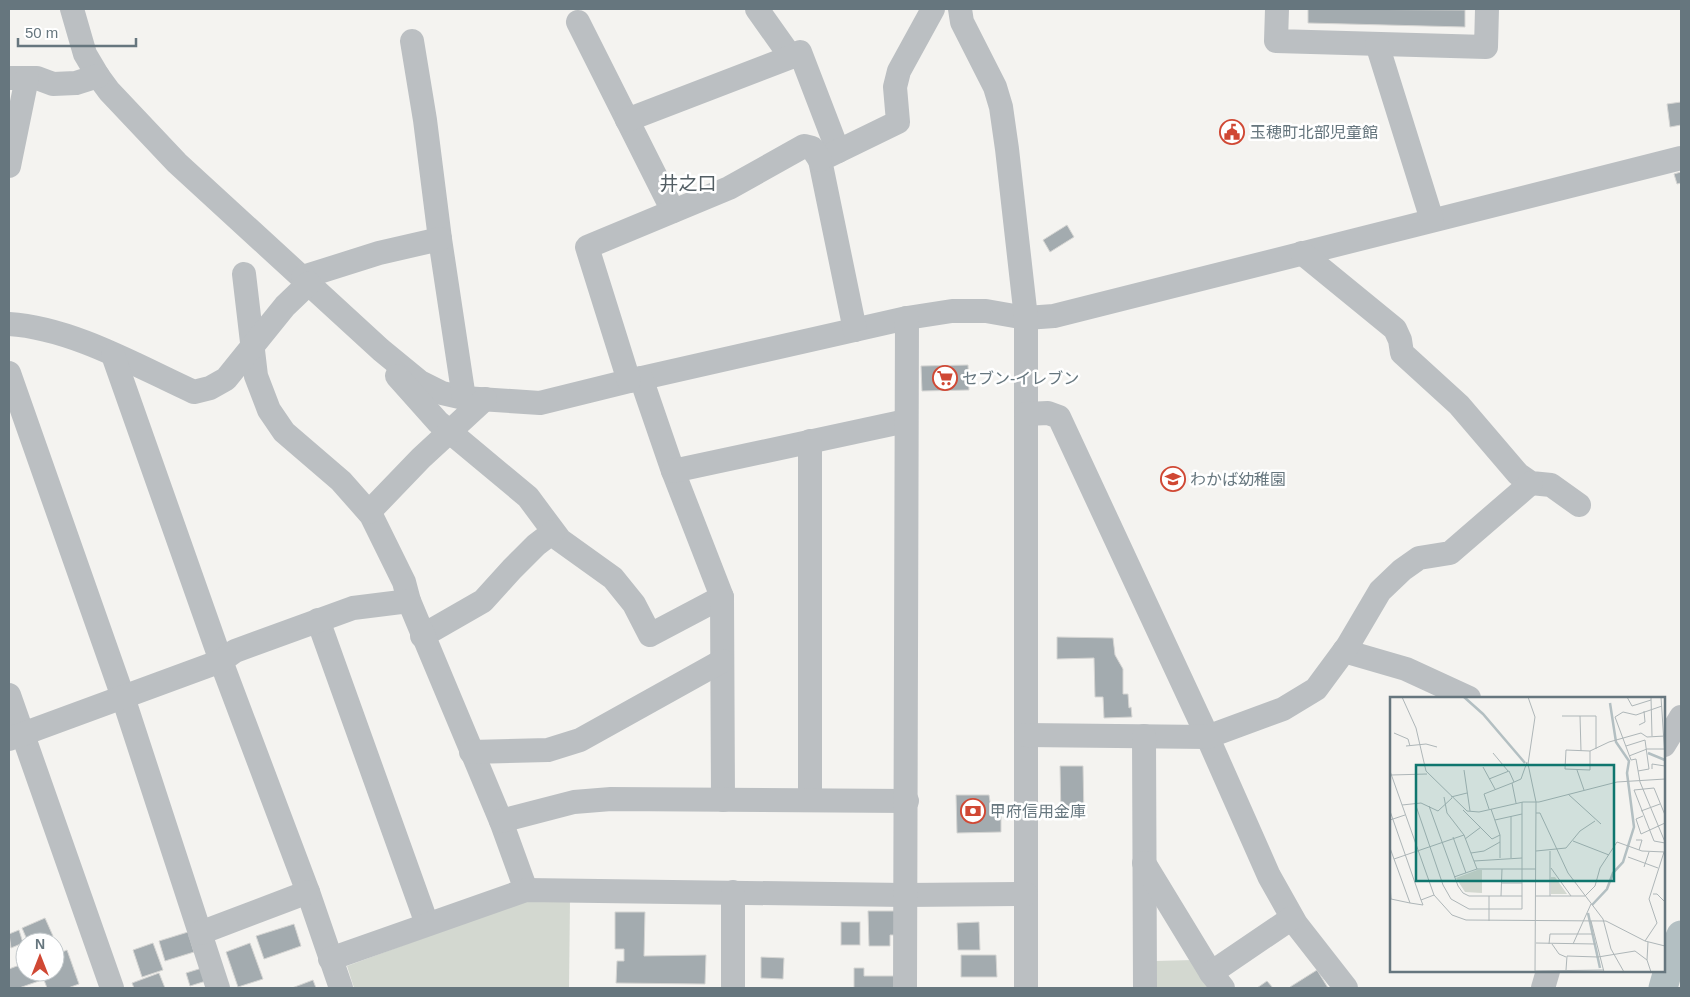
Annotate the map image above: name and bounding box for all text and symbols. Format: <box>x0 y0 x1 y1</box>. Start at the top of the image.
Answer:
scale bar <box>18 15 135 47</box>
text: 50 m <box>25 24 58 41</box>
public building icon: 玉穂町北部児童館 <box>1219 119 1245 145</box>
place label: 玉穂町北部児童館 <box>1250 124 1378 141</box>
district label: 井之口 <box>659 173 717 194</box>
supermarket icon: セブン-イレブン <box>932 365 958 391</box>
place label: セブン-イレブン <box>962 370 1079 387</box>
school or university icon: わかば幼稚園 <box>1160 466 1186 492</box>
place label: わかば幼稚園 <box>1190 471 1286 488</box>
inset map <box>1390 697 1665 972</box>
bank icon: 甲府信用金庫 <box>960 798 986 824</box>
place label: 甲府信用金庫 <box>990 803 1086 820</box>
north arrow <box>15 932 65 982</box>
text: N <box>35 936 45 952</box>

